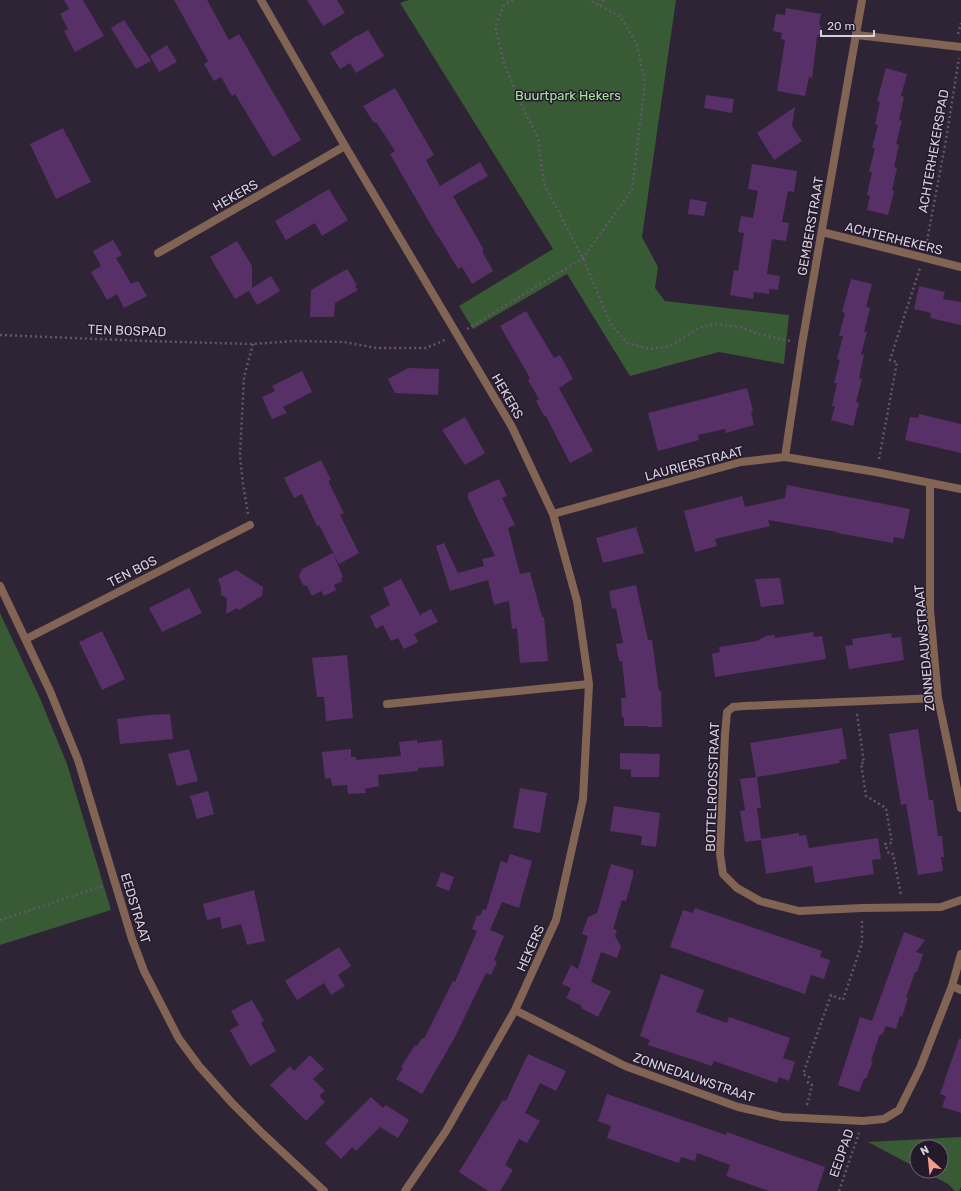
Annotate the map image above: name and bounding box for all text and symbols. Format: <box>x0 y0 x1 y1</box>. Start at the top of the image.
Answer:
scale bar <box>821 12 874 38</box>
text: 20 m <box>827 19 855 33</box>
park label: Buurtpark Hekers <box>515 88 621 103</box>
street label: ACHTERHEKERSPAD <box>915 88 952 214</box>
street label: GEMBERSTRAAT <box>794 175 827 277</box>
street label: HEKERS <box>210 177 260 214</box>
street label: ACHTERHEKERS <box>844 219 944 258</box>
street label: TEN BOSPAD <box>87 322 167 339</box>
street label: HEKERS <box>489 371 526 421</box>
street label: LAURIERSTRAAT <box>643 443 746 484</box>
street label: TEN BOS <box>105 553 159 590</box>
street label: ZONNEDAUWSTRAAT <box>911 583 938 712</box>
street label: BOTTELROOSSTRAAT <box>703 721 722 852</box>
street label: EEDSTRAAT <box>118 871 153 946</box>
street label: HEKERS <box>514 923 547 974</box>
street label: ZONNEDAUWSTRAAT <box>631 1050 757 1105</box>
street label: EEDPAD <box>826 1127 857 1179</box>
north arrow <box>909 1139 949 1179</box>
text: N <box>918 1143 931 1158</box>

